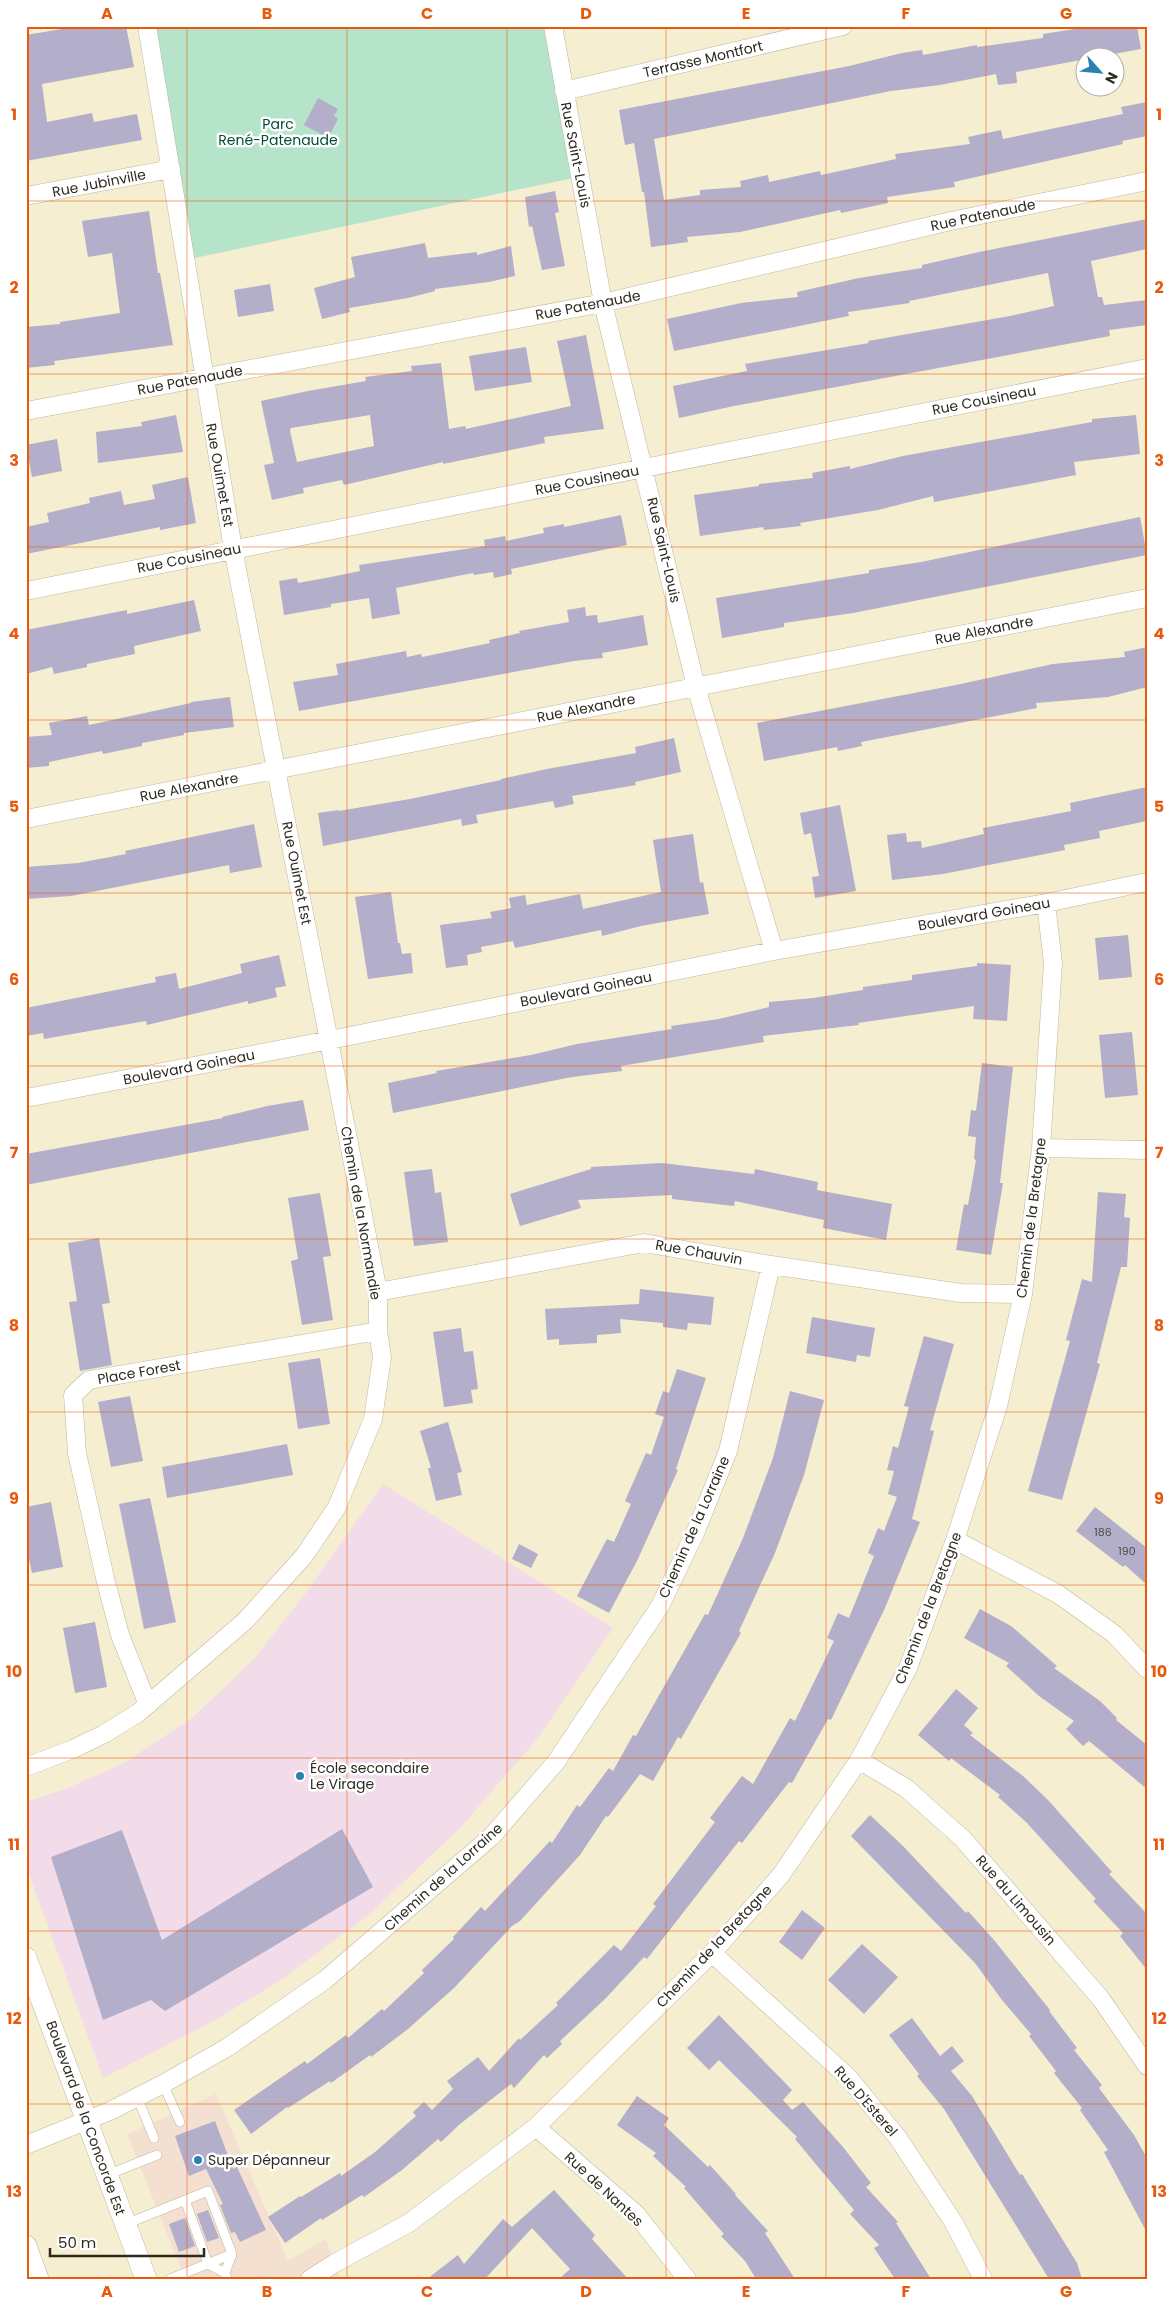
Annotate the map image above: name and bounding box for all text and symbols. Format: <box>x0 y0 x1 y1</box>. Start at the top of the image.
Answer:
text: A <box>101 2 113 25</box>
text: B <box>262 2 272 25</box>
text: C <box>421 2 433 25</box>
text: D <box>580 2 592 25</box>
text: E <box>742 2 750 25</box>
text: F <box>902 2 911 25</box>
text: G <box>1060 2 1072 25</box>
street label: Terrasse Montfort <box>641 36 765 82</box>
north arrow <box>1076 48 1126 98</box>
text: N <box>1100 69 1123 87</box>
street label: Rue Saint-Louis <box>556 100 596 210</box>
text: 1 <box>11 103 17 126</box>
text: 1 <box>1156 103 1162 126</box>
park label: Parc René-Patenaude <box>218 114 338 150</box>
street label: Rue Jubinville <box>50 164 148 202</box>
street label: Rue Patenaude <box>929 194 1038 236</box>
text: 2 <box>9 276 19 299</box>
text: 2 <box>1154 276 1164 299</box>
street label: Rue Patenaude <box>534 285 643 325</box>
street label: Rue Patenaude <box>136 360 245 400</box>
street label: Rue Cousineau <box>930 380 1038 420</box>
street label: Rue Ouimet Est <box>201 422 239 528</box>
text: 3 <box>9 449 19 472</box>
text: 3 <box>1154 449 1164 472</box>
street label: Rue Cousineau <box>533 460 641 500</box>
street label: Rue Saint-Louis <box>642 495 686 605</box>
street label: Rue Cousineau <box>135 538 243 578</box>
street label: Rue Alexandre <box>933 611 1035 649</box>
text: 4 <box>9 622 20 645</box>
text: 4 <box>1154 622 1165 645</box>
street label: Rue Alexandre <box>535 689 637 727</box>
street label: Rue Alexandre <box>138 768 240 806</box>
text: 5 <box>9 795 19 818</box>
text: 5 <box>1154 795 1164 818</box>
street label: Rue Ouimet Est <box>277 820 317 926</box>
street label: Boulevard Goineau <box>916 893 1052 935</box>
street label: Boulevard Goineau <box>518 966 654 1012</box>
text: 6 <box>9 968 19 991</box>
text: 6 <box>1154 968 1164 991</box>
street label: Boulevard Goineau <box>121 1044 257 1090</box>
street label: Chemin de la Normandie <box>336 1125 386 1302</box>
street label: Chemin de la Bretagne <box>1011 1136 1051 1299</box>
text: 7 <box>10 1141 19 1164</box>
text: 7 <box>1155 1141 1164 1164</box>
street label: Rue Chauvin <box>654 1234 744 1270</box>
text: 8 <box>9 1314 19 1337</box>
text: 8 <box>1154 1314 1164 1337</box>
street label: Place Forest <box>96 1355 182 1389</box>
street label: Chemin de la Lorraine <box>654 1453 734 1601</box>
text: 9 <box>9 1487 19 1510</box>
text: 9 <box>1154 1487 1164 1510</box>
house number: 186 <box>1094 1524 1112 1540</box>
street label: Chemin de la Bretagne <box>890 1529 966 1687</box>
house number: 190 <box>1118 1543 1136 1559</box>
text: 10 <box>6 1660 22 1683</box>
text: 10 <box>1151 1660 1167 1683</box>
place label: École secondaire Le Virage <box>310 1758 430 1794</box>
marker: École secondaire Le Virage <box>294 1770 306 1782</box>
street label: Chemin de la Lorraine <box>379 1818 507 1936</box>
text: 11 <box>8 1833 20 1856</box>
text: 11 <box>1153 1833 1165 1856</box>
street label: Rue du Limousin <box>971 1851 1061 1949</box>
street label: Chemin de la Bretagne <box>652 1880 777 2012</box>
text: 12 <box>6 2007 22 2030</box>
text: 12 <box>1151 2007 1167 2030</box>
street label: Boulevard de la Concorde Est <box>41 2018 131 2218</box>
street label: Rue D'Esterel <box>830 2061 902 2141</box>
street label: Rue de Nantes <box>560 2147 648 2231</box>
place label: Super Dépanneur <box>208 2150 331 2170</box>
marker: Super Dépanneur <box>192 2154 204 2166</box>
text: 13 <box>6 2180 22 2203</box>
text: 13 <box>1151 2180 1167 2203</box>
scale bar <box>50 2225 204 2257</box>
text: 50 m <box>58 2232 96 2253</box>
text: A <box>101 2280 113 2303</box>
text: B <box>262 2280 272 2303</box>
text: C <box>421 2280 433 2303</box>
text: D <box>580 2280 592 2303</box>
text: E <box>742 2280 750 2303</box>
text: F <box>902 2280 911 2303</box>
text: G <box>1060 2280 1072 2303</box>

